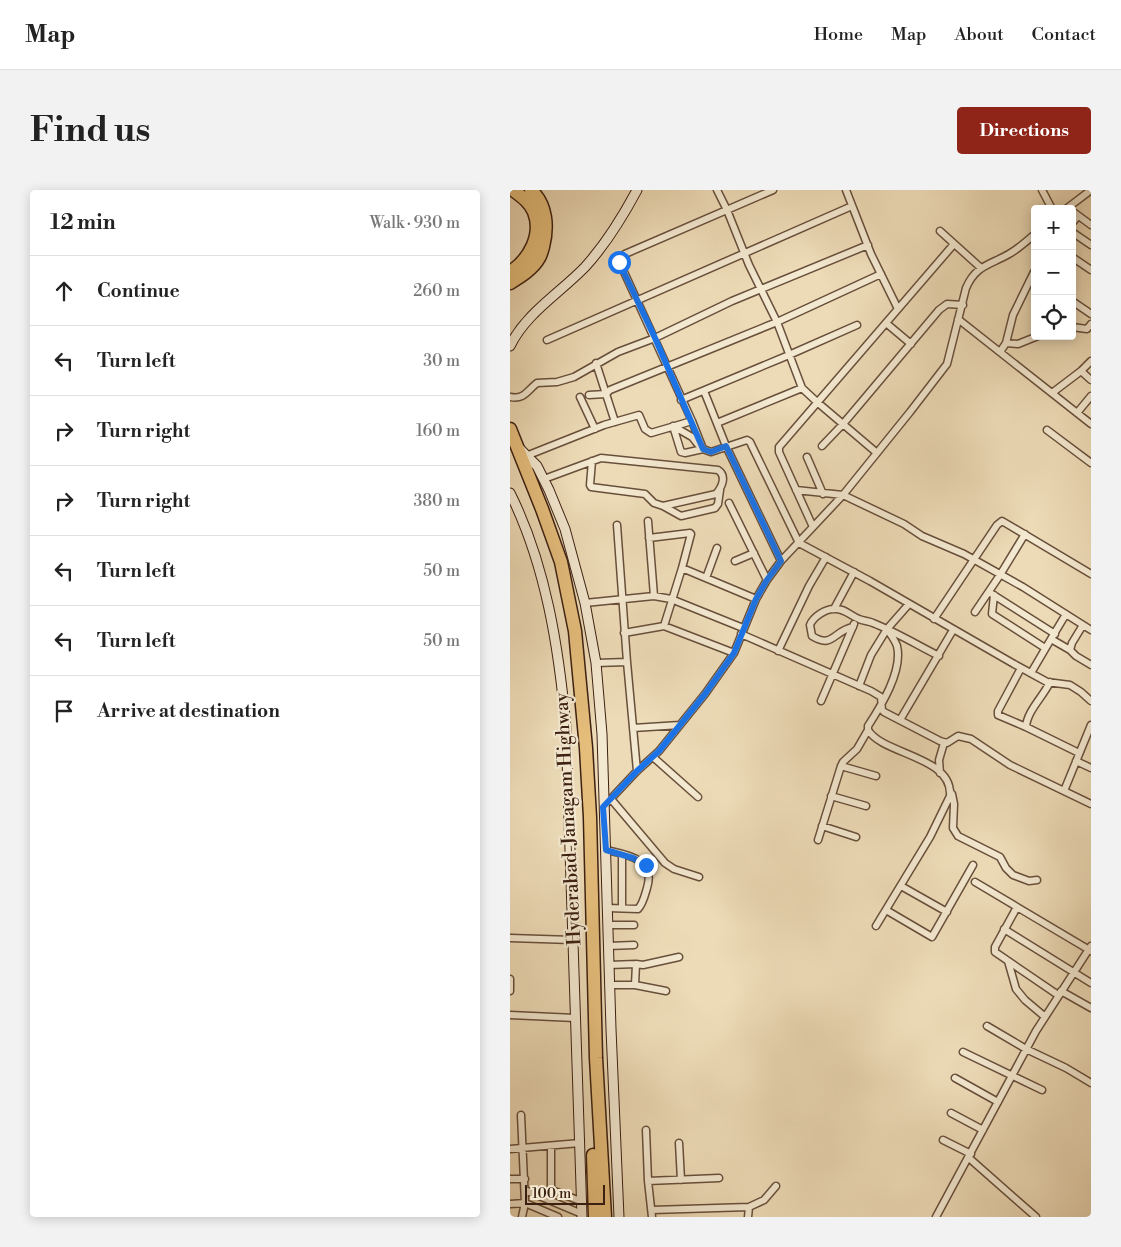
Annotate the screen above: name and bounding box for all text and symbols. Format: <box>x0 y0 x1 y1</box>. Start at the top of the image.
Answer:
text: Map <box>25 20 75 50</box>
text: Home <box>814 23 863 46</box>
text: Map <box>891 23 927 46</box>
text: About <box>955 23 1004 46</box>
text: Contact <box>1032 23 1096 46</box>
button: Directions <box>957 107 1091 154</box>
text: Find us <box>30 109 150 152</box>
map controls <box>1031 205 1076 340</box>
button: + <box>1031 205 1076 250</box>
text: 12 min <box>50 210 116 236</box>
text: Walk · 930 m <box>370 213 460 233</box>
button: − <box>1031 250 1076 295</box>
route start <box>608 251 631 274</box>
icon: ahead <box>50 277 78 305</box>
text: Continue <box>97 279 180 303</box>
text: 260 m <box>413 281 460 301</box>
button: locate <box>1031 295 1076 340</box>
icon: left <box>50 347 78 375</box>
text: Turn left <box>97 349 176 373</box>
text: 30 m <box>423 351 460 371</box>
icon: right <box>50 417 78 445</box>
text: Turn right <box>97 419 190 443</box>
text: 160 m <box>416 421 460 441</box>
icon: right <box>50 487 78 515</box>
text: Turn right <box>97 489 190 513</box>
text: 380 m <box>413 491 460 511</box>
icon: left <box>50 557 78 585</box>
text: Turn left <box>97 559 176 583</box>
text: 50 m <box>423 561 460 581</box>
icon: left <box>50 627 78 655</box>
text: Turn left <box>97 629 176 653</box>
text: 50 m <box>423 631 460 651</box>
street label: Hyderabad-Janagam Highway <box>549 691 587 946</box>
icon: arrive <box>50 697 78 725</box>
text: Arrive at destination <box>97 699 280 723</box>
route end <box>635 854 658 877</box>
scale bar <box>525 1182 605 1205</box>
text: 100 m <box>532 1185 571 1203</box>

